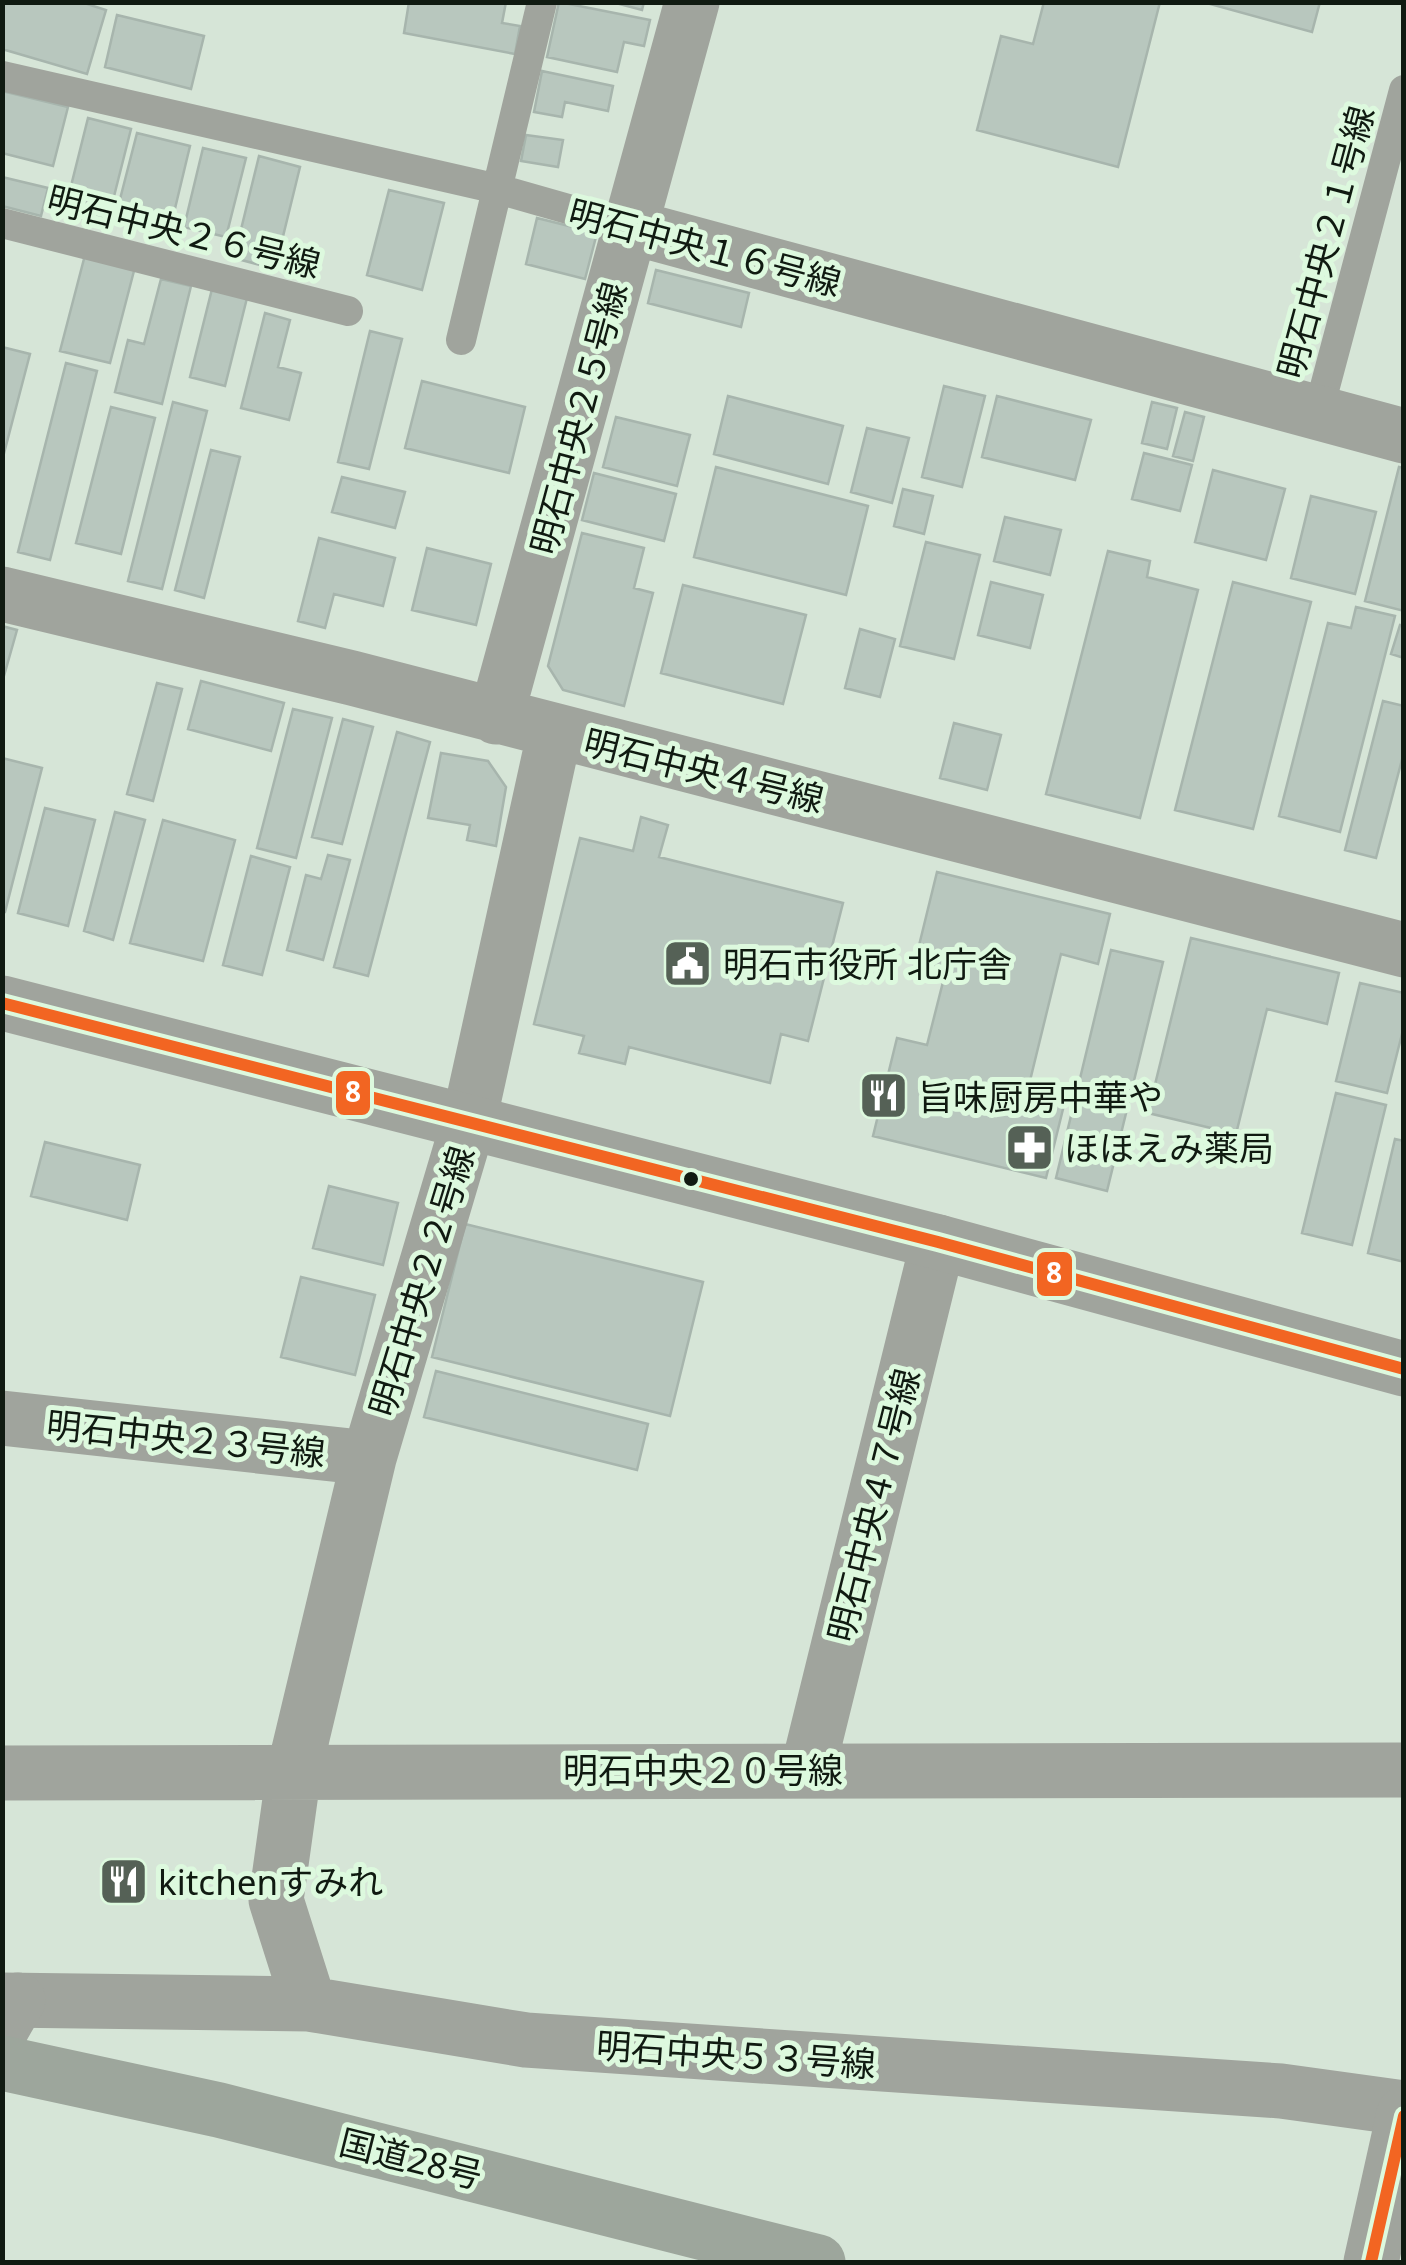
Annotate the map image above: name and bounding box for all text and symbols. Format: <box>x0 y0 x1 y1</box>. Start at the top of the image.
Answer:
street label: 明石中央２１号線 <box>1266 101 1384 383</box>
street label: 明石中央２６号線 <box>42 174 326 288</box>
street label: 明石中央１６号線 <box>564 188 846 306</box>
street label: 明石中央２５号線 <box>519 277 637 559</box>
street label: 明石中央４号線 <box>579 718 829 822</box>
public building icon: 明石市役所 北庁舎 <box>662 937 714 989</box>
place label: 明石市役所 北庁舎 <box>723 940 1012 987</box>
line badge: 8 <box>334 1069 372 1117</box>
restaurant icon: 旨味厨房中華や <box>857 1070 909 1122</box>
text: 8 <box>345 1072 361 1110</box>
place label: 旨味厨房中華や <box>918 1073 1163 1120</box>
pharmacy icon: ほほえみ薬局 <box>1003 1121 1055 1173</box>
place label: ほほえみ薬局 <box>1064 1124 1274 1171</box>
street label: 明石中央２２号線 <box>358 1140 484 1422</box>
unlabelled marker <box>681 1169 701 1189</box>
line badge: 8 <box>1035 1250 1074 1298</box>
text: 8 <box>1046 1253 1062 1291</box>
street label: 明石中央４７号線 <box>816 1363 930 1647</box>
street label: 明石中央２３号線 <box>44 1400 328 1476</box>
street label: 明石中央２０号線 <box>563 1746 843 1793</box>
restaurant icon: kitchenすみれ <box>97 1855 149 1907</box>
place label: kitchenすみれ <box>158 1858 383 1905</box>
street label: 明石中央５３号線 <box>595 2021 877 2087</box>
street label: 国道28号 <box>335 2118 487 2198</box>

